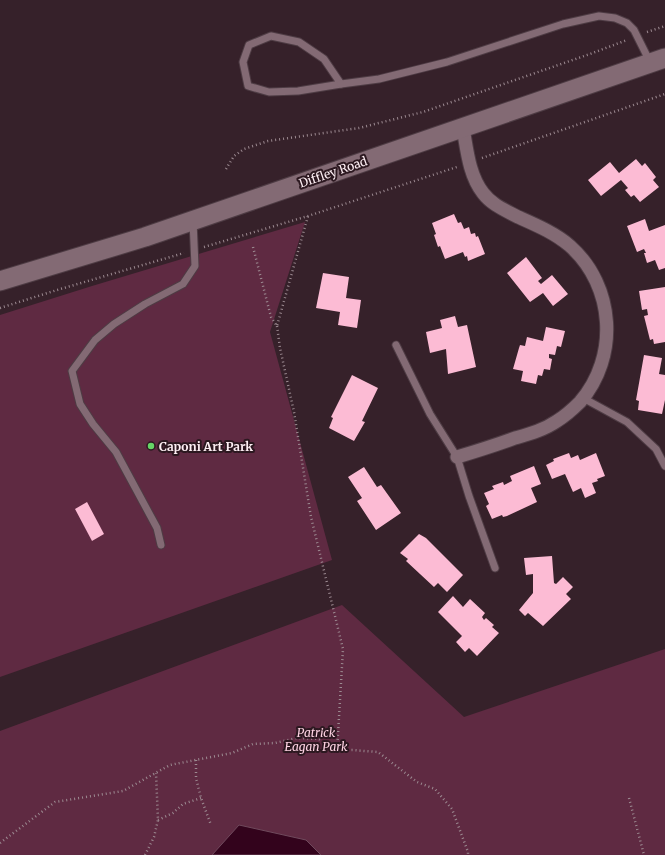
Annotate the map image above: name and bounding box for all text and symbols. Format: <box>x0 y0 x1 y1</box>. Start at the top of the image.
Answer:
street label: Diffley Road <box>297 153 369 191</box>
place label: Caponi Art Park <box>159 439 253 454</box>
marker: Caponi Art Park <box>146 441 156 451</box>
park label: Patrick Eagan Park <box>285 725 348 754</box>

